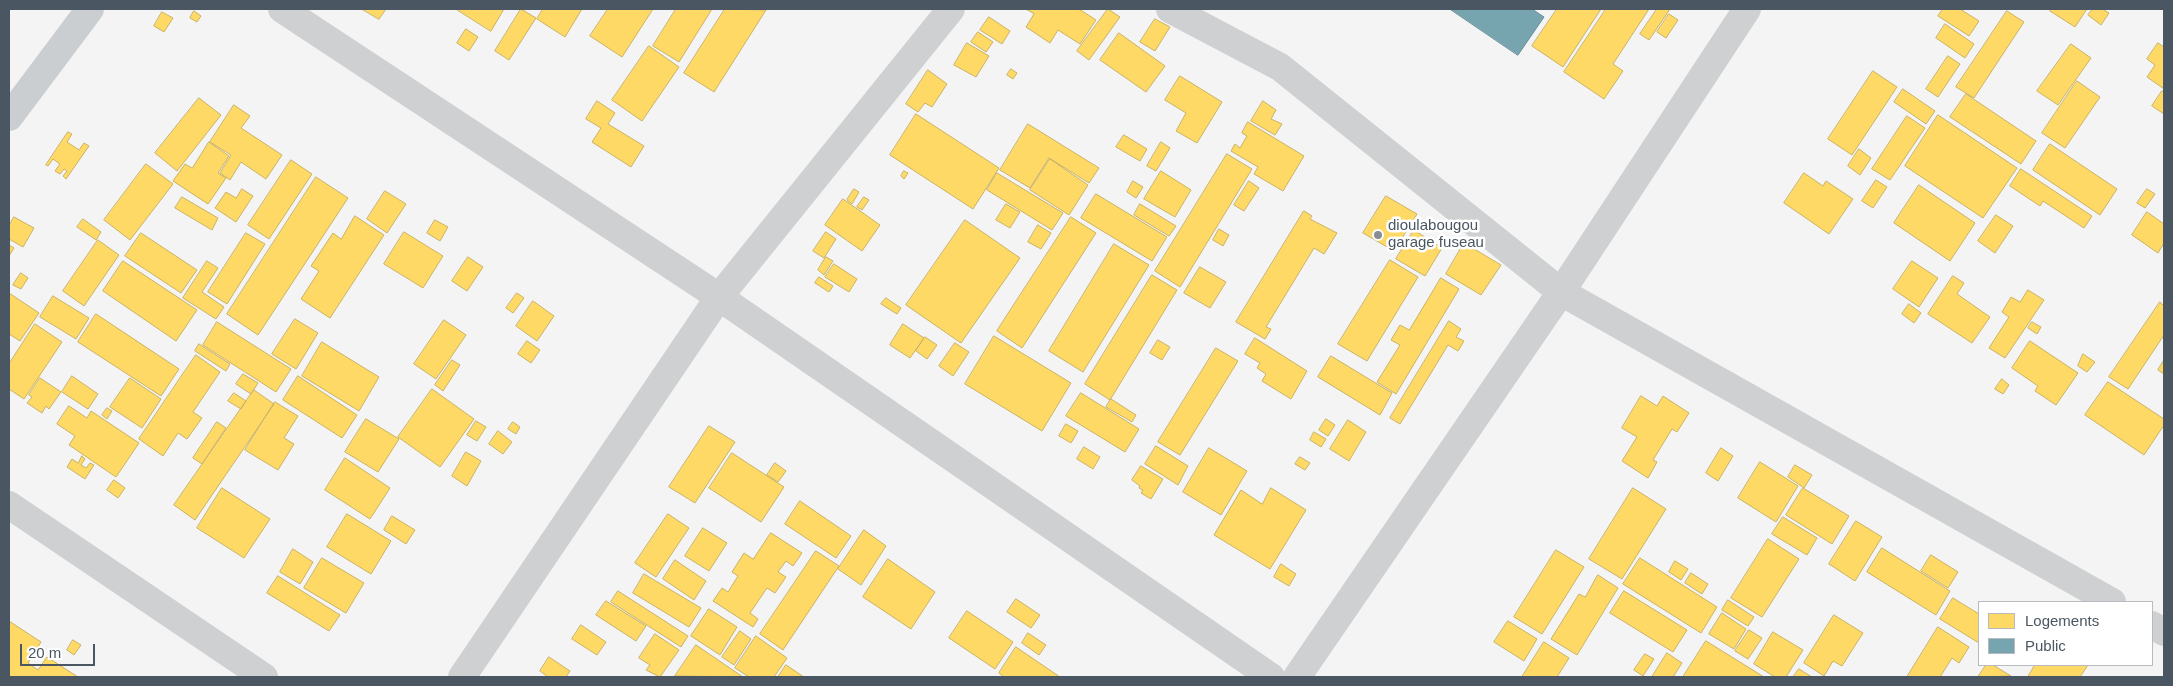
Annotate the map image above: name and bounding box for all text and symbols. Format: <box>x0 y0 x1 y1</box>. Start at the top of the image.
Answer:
place label: dioulabougou garage fuseau <box>1388 217 1484 252</box>
marker: dioulabougou garage fuseau <box>1372 229 1384 241</box>
legend <box>1978 601 2153 666</box>
text: Logements <box>2025 612 2099 629</box>
scale bar <box>22 634 98 666</box>
text: Public <box>2025 637 2066 654</box>
text: 20 m <box>28 644 61 661</box>

